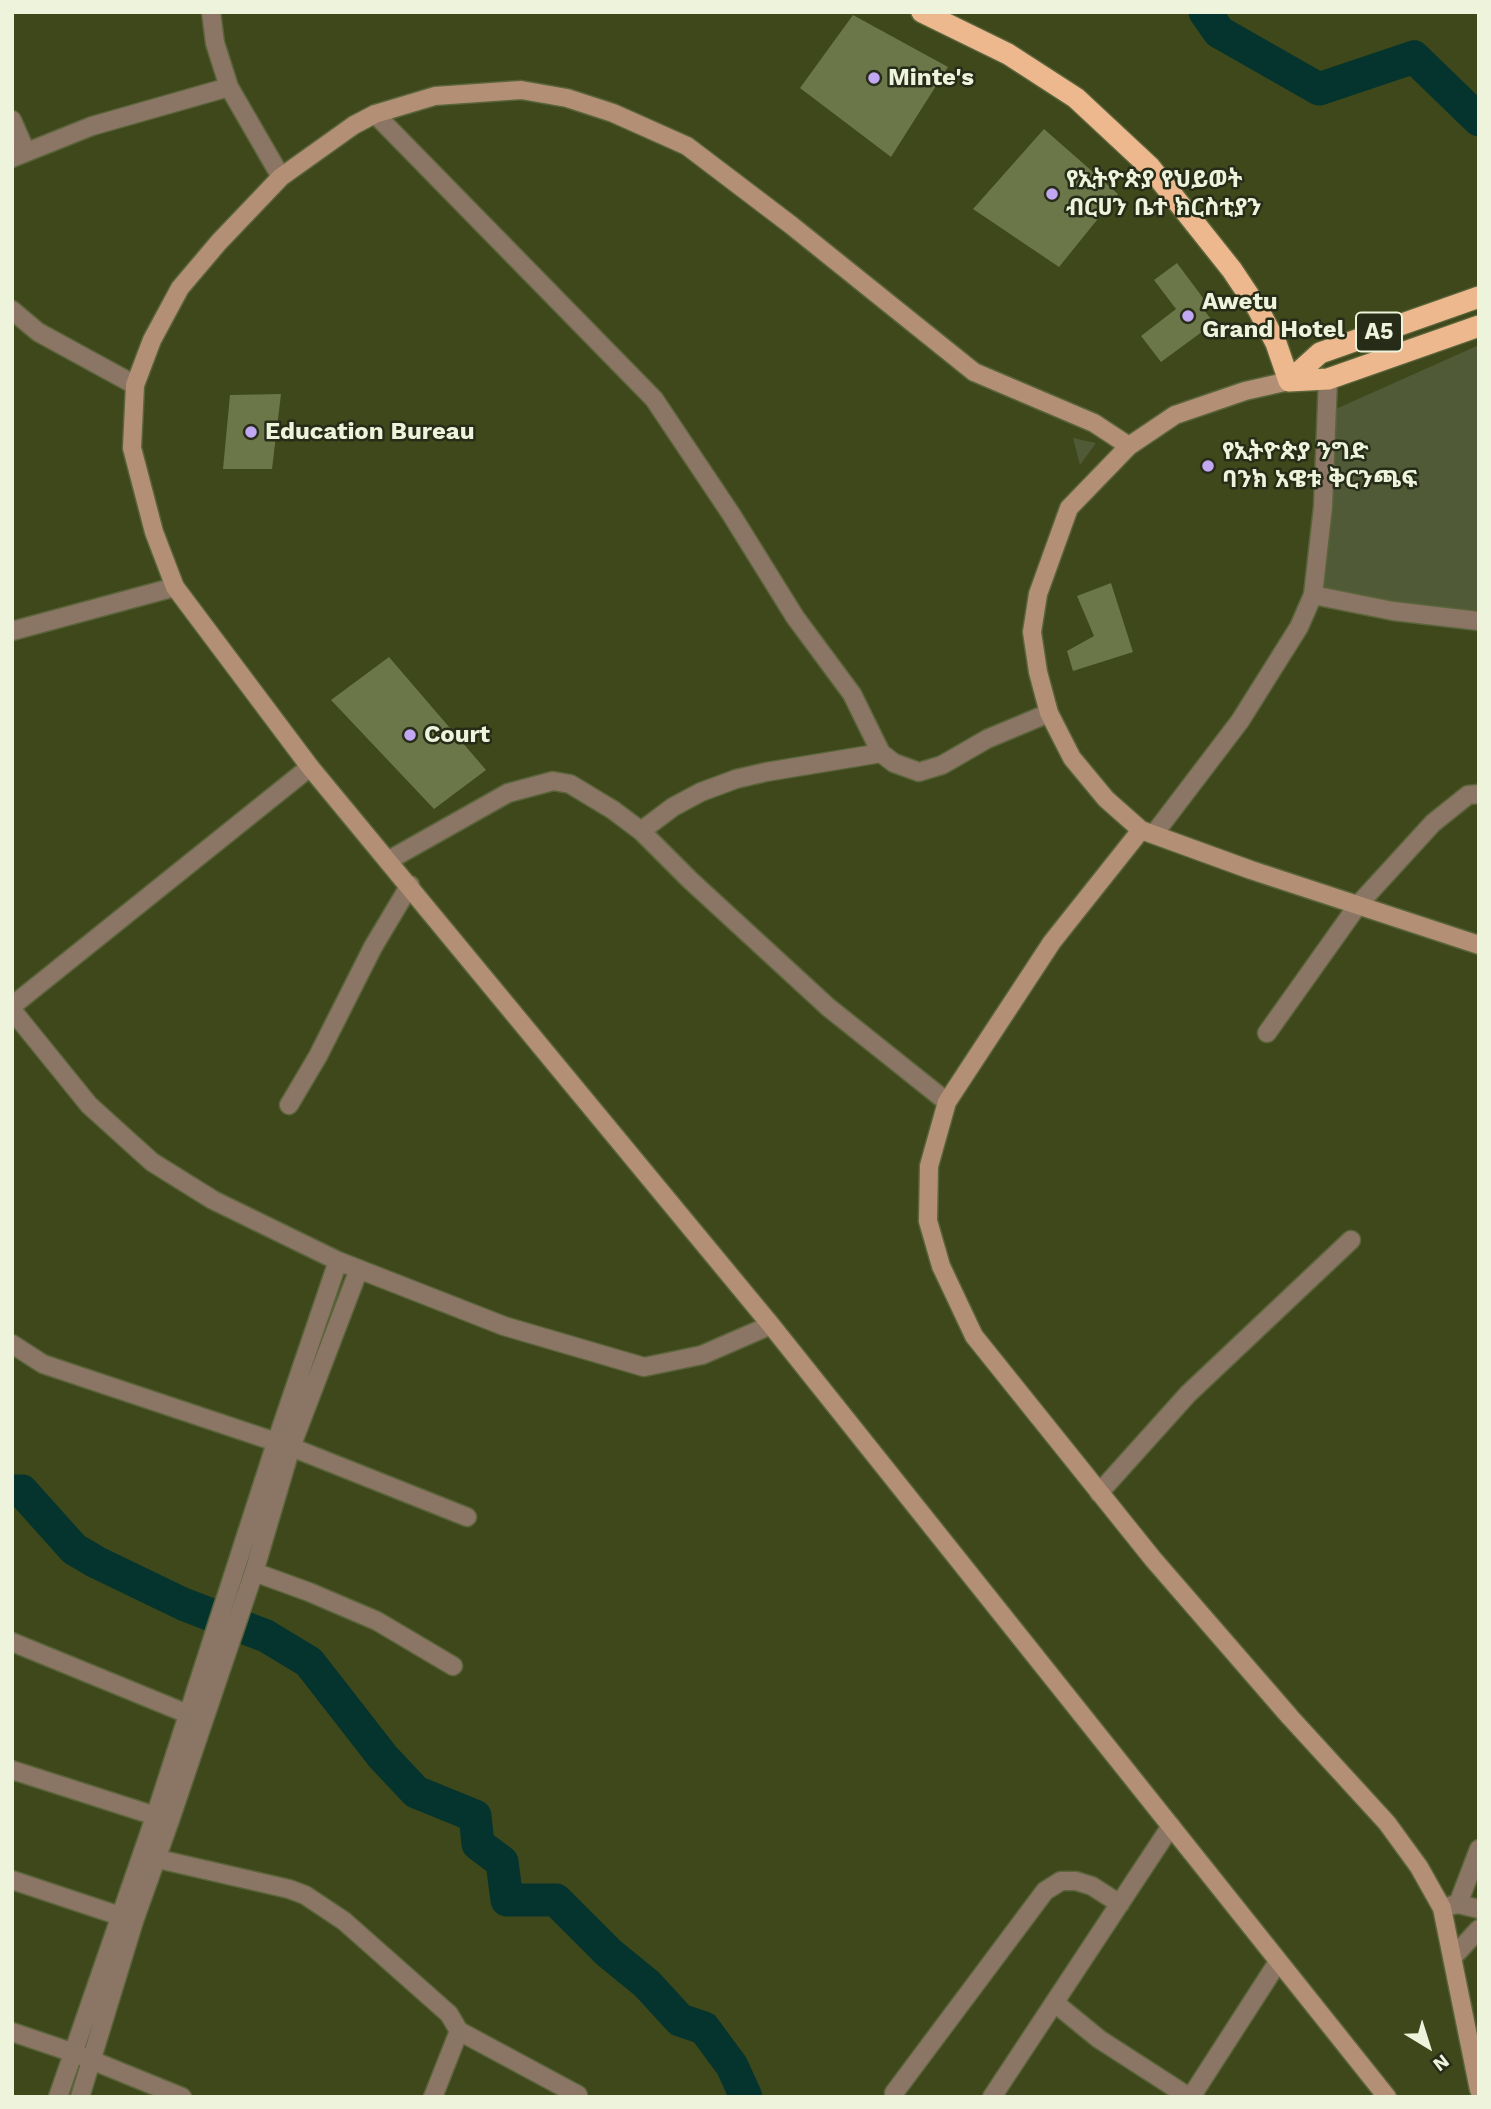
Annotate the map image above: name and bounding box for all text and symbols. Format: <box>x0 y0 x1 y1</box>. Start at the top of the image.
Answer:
place label: Minte's <box>888 64 974 92</box>
marker: Minte's <box>866 70 882 86</box>
place label: የኢትዮጵያ የህይወት ብርሀን ቤተ ክርስቲያን <box>1066 166 1262 222</box>
marker: የኢትዮጵያ የህይወት ብርሀን ቤተ ክርስቲያን <box>1044 186 1060 202</box>
place label: Awetu Grand Hotel <box>1202 288 1344 344</box>
marker: Awetu Grand Hotel <box>1180 308 1196 324</box>
road number: A5 <box>1356 312 1402 352</box>
place label: Education Bureau <box>265 418 475 446</box>
marker: Education Bureau <box>243 424 259 440</box>
place label: የኢትዮጵያ ንግድ ባንክ አዌቱ ቅርንጫፍ <box>1222 438 1418 494</box>
marker: የኢትዮጵያ ንግድ ባንክ አዌቱ ቅርንጫፍ <box>1200 458 1216 474</box>
place label: Court <box>424 721 490 749</box>
marker: Court <box>402 727 418 743</box>
north arrow <box>1393 2011 1463 2081</box>
text: N <box>1429 2050 1454 2076</box>

